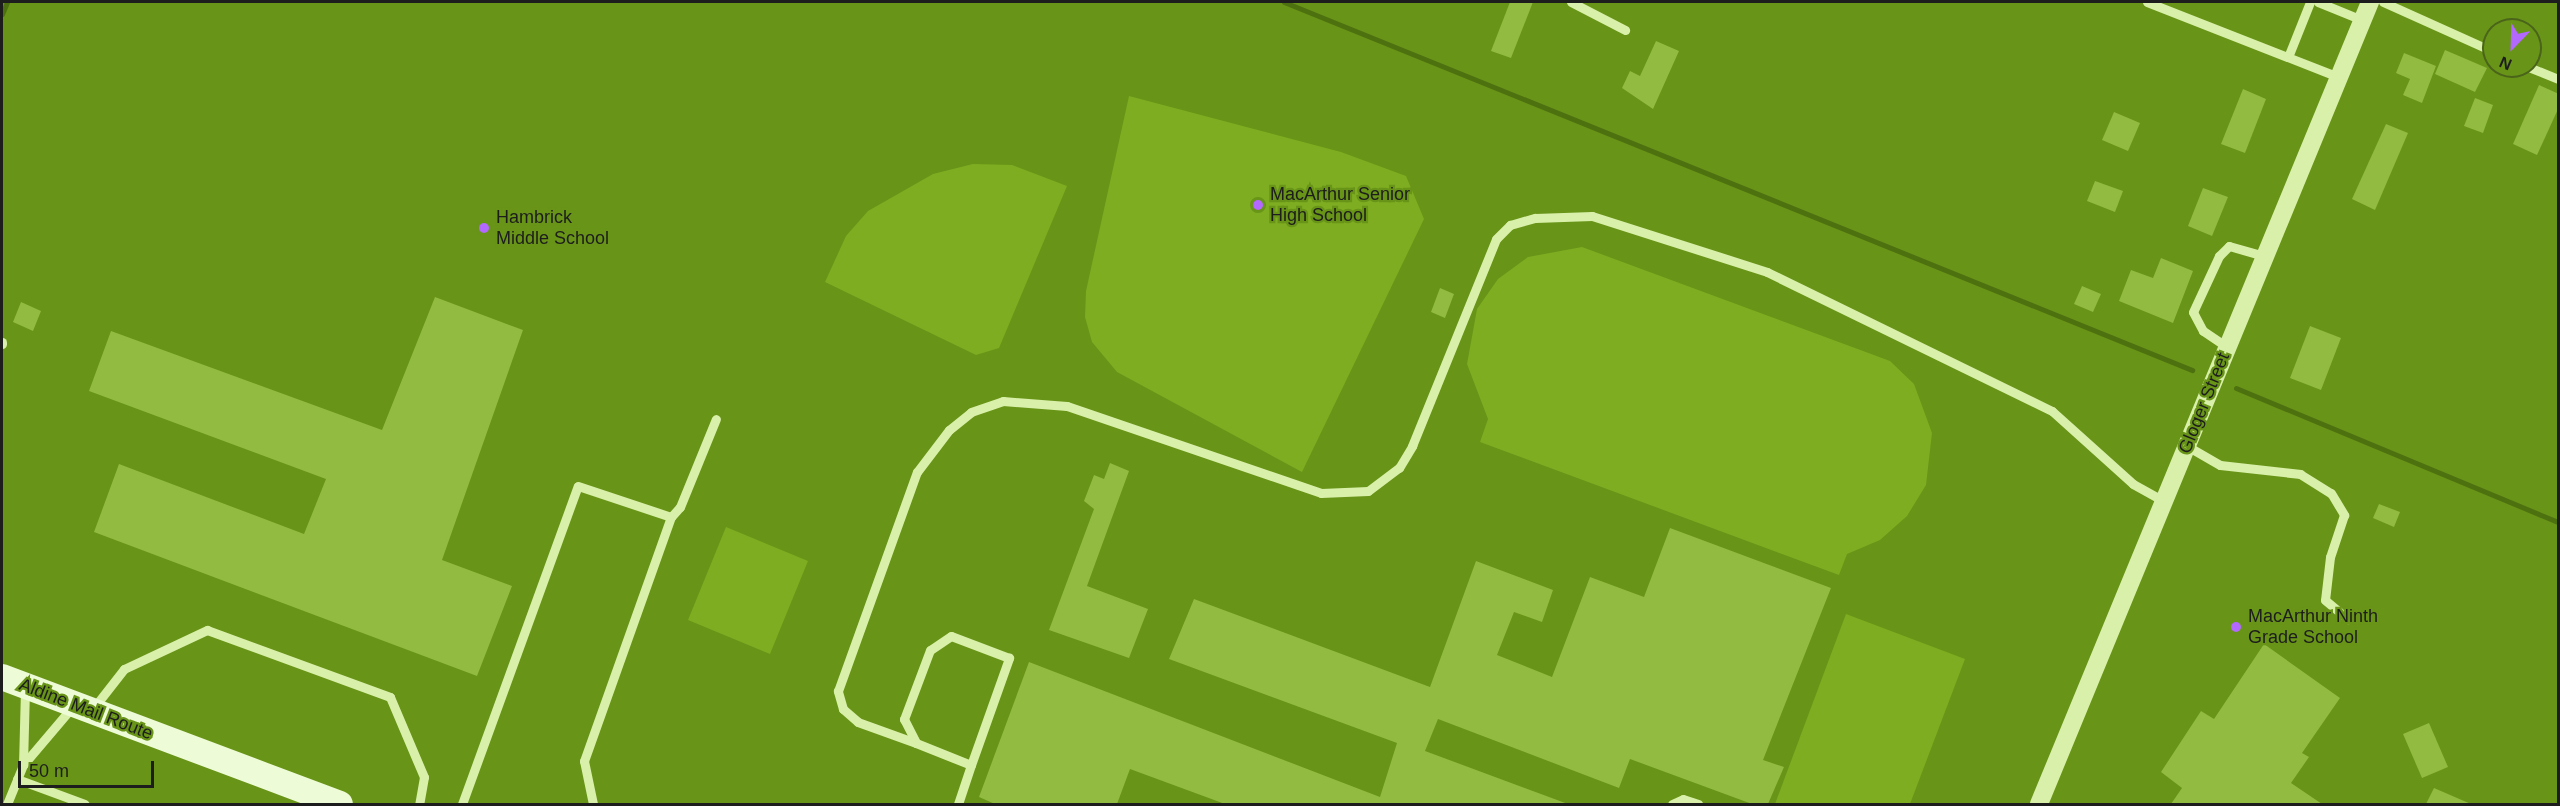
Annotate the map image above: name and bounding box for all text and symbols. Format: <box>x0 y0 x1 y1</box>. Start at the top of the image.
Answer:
north arrow <box>2482 18 2542 78</box>
text: N <box>2497 53 2514 73</box>
place label: MacArthur Senior High School <box>1270 184 1410 226</box>
marker: MacArthur Senior High School <box>1251 198 1265 212</box>
place label: Hambrick Middle School <box>496 207 609 250</box>
marker: Hambrick Middle School <box>477 221 491 235</box>
street label: Gloger Street <box>2174 349 2234 457</box>
place label: MacArthur Ninth Grade School <box>2248 606 2378 648</box>
marker: MacArthur Ninth Grade School <box>2229 620 2243 634</box>
street label: Aldine Mail Route <box>16 674 156 744</box>
scale bar <box>21 749 158 787</box>
text: 50 m <box>29 761 69 781</box>

